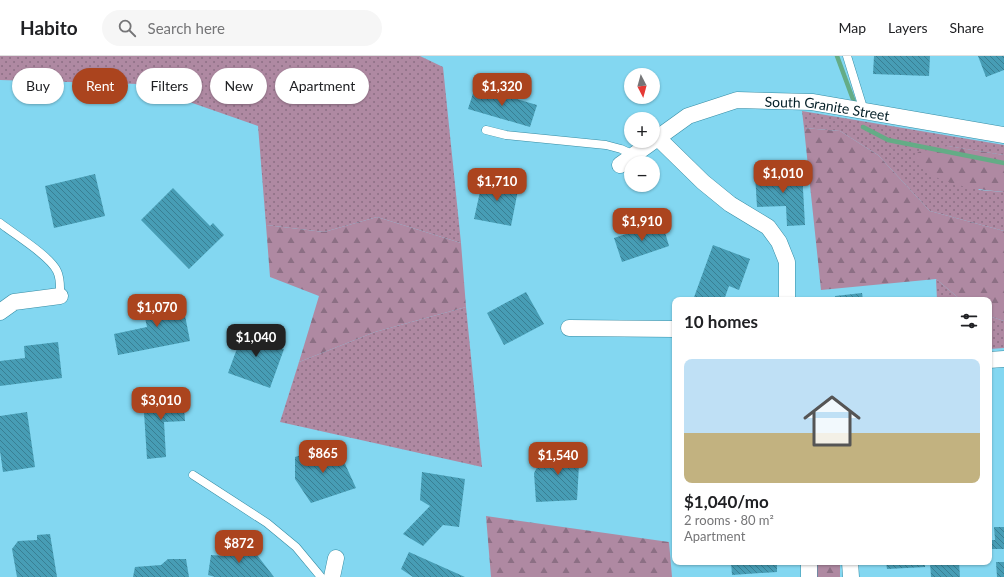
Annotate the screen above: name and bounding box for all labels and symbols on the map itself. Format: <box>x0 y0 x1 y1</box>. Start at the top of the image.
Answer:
north arrow <box>624 68 660 104</box>
pin: $1,320 <box>469 73 535 107</box>
street label: South Granite Street <box>764 92 891 124</box>
pin: $1,010 <box>750 160 816 194</box>
pin: $1,710 <box>464 168 530 202</box>
pin: $1,910 <box>609 208 675 242</box>
pin: $1,070 <box>124 294 190 328</box>
pin: $1,040 <box>223 324 289 358</box>
pin: $3,010 <box>128 387 194 421</box>
pin: $865 <box>299 440 347 474</box>
pin: $1,540 <box>525 442 591 476</box>
pin: $872 <box>215 530 263 564</box>

